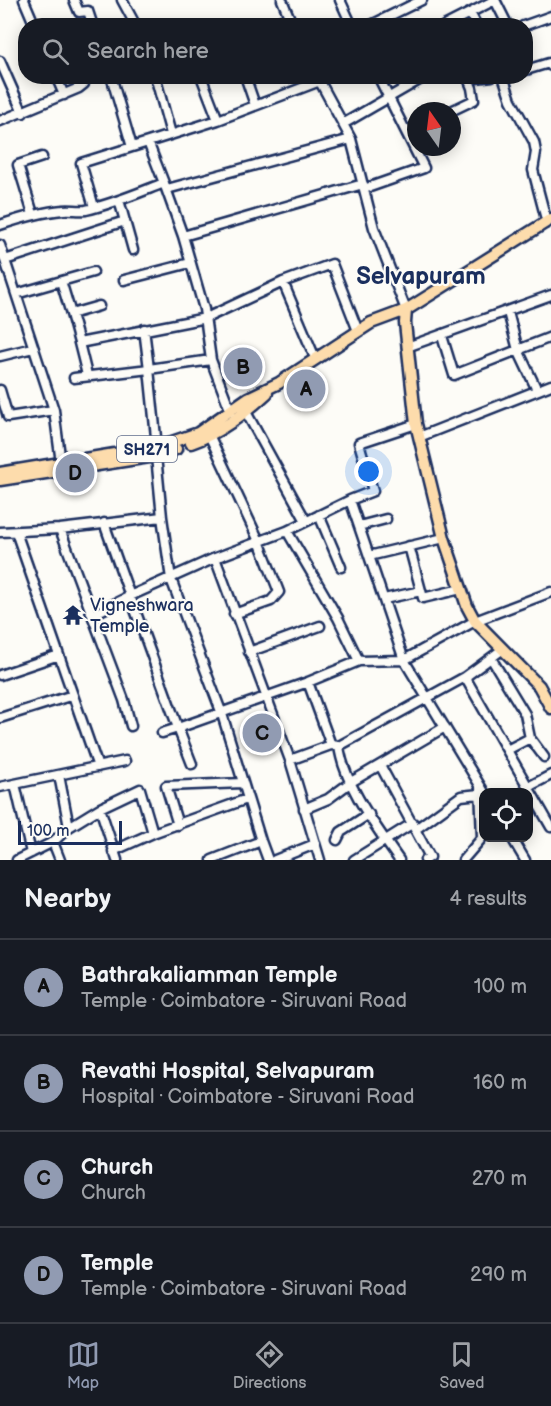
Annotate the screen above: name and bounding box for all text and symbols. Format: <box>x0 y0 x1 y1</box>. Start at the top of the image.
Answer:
search box <box>18 18 533 84</box>
icon: search <box>39 35 72 68</box>
text: Search here <box>87 38 209 65</box>
north arrow <box>407 102 461 156</box>
district label: Selvapuram <box>356 262 486 291</box>
pin: B <box>224 344 262 389</box>
pin: A <box>286 366 326 412</box>
road number: SH271 <box>117 436 177 462</box>
pin: D <box>56 450 94 496</box>
your location <box>354 457 383 486</box>
place label: Vigneshwara Temple <box>90 595 194 637</box>
temple icon: Vigneshwara Temple <box>61 603 85 627</box>
pin: C <box>242 710 282 756</box>
map controls <box>479 788 533 842</box>
button: locate <box>479 788 533 842</box>
scale bar <box>18 818 122 846</box>
text: 100 m <box>27 822 70 841</box>
text: Nearby <box>24 884 111 915</box>
text: 4 results <box>449 887 527 911</box>
text: Bathrakaliamman Temple <box>81 962 337 989</box>
text: A <box>37 975 50 999</box>
text: 100 m <box>474 975 527 999</box>
text: Temple · Coimbatore - Siruvani Road <box>81 989 407 1013</box>
text: Revathi Hospital, Selvapuram <box>81 1058 375 1085</box>
text: B <box>36 1071 51 1095</box>
text: 160 m <box>473 1071 527 1095</box>
text: Hospital · Coimbatore - Siruvani Road <box>81 1085 414 1109</box>
text: Church <box>81 1154 153 1181</box>
text: C <box>36 1167 51 1191</box>
text: 270 m <box>472 1167 527 1191</box>
text: Church <box>81 1181 146 1205</box>
text: Temple <box>81 1250 153 1277</box>
text: D <box>37 1263 50 1287</box>
text: 290 m <box>470 1263 527 1287</box>
text: Temple · Coimbatore - Siruvani Road <box>81 1277 407 1301</box>
tab: Map <box>67 1338 100 1393</box>
tab: Directions <box>233 1338 306 1393</box>
tab: Saved <box>439 1338 484 1393</box>

